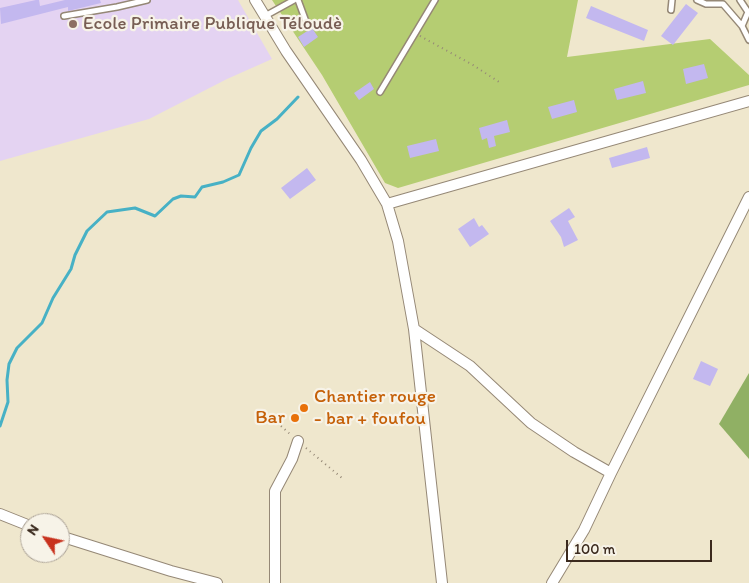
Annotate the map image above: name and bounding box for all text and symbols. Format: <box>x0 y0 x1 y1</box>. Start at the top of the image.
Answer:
place label: Ecole Primaire Publique Téloudè <box>83 13 342 35</box>
marker: Ecole Primaire Publique Téloudè <box>67 18 79 30</box>
place label: Chantier rouge - bar + foufou <box>314 386 436 430</box>
marker: Chantier rouge - bar + foufou <box>298 402 310 414</box>
place label: Bar <box>255 407 285 429</box>
marker: Bar <box>289 412 301 424</box>
north arrow <box>20 513 70 563</box>
text: N <box>23 521 43 539</box>
scale bar <box>569 530 715 562</box>
text: 100 m <box>574 540 615 558</box>

